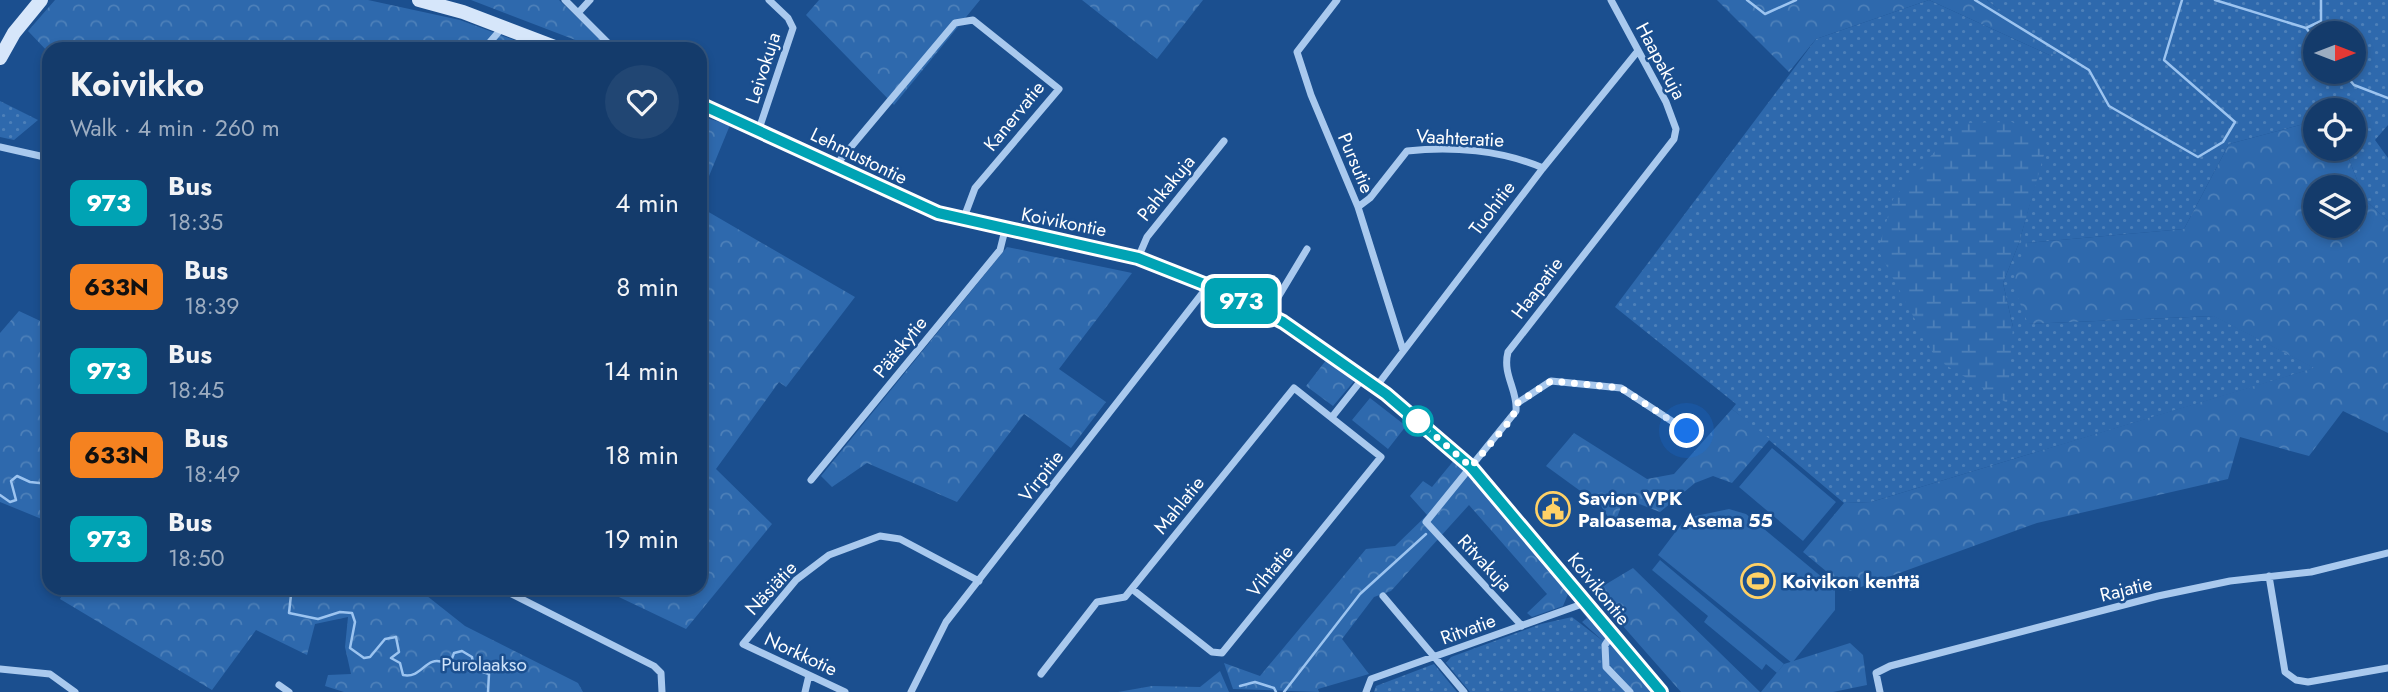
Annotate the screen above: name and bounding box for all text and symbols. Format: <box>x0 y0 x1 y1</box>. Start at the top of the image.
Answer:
street label: Haapakuja <box>1629 18 1693 104</box>
north arrow <box>2303 21 2366 84</box>
map controls <box>2303 21 2366 238</box>
street label: Leivokuja <box>739 29 787 107</box>
text: Koivikko <box>70 61 204 108</box>
button: heart <box>605 65 679 139</box>
street label: Kanervatie <box>977 75 1051 157</box>
button: locate <box>2303 98 2366 161</box>
text: Walk · 4 min · 260 m <box>70 111 280 145</box>
street label: Lehmustontie <box>806 121 912 191</box>
street label: Vaahteratie <box>1415 122 1505 154</box>
street label: Pursutie <box>1331 129 1381 198</box>
street label: Pahkakuja <box>1131 149 1201 227</box>
text: Bus <box>168 167 212 205</box>
street label: Tuohitie <box>1463 175 1522 241</box>
button: layers <box>2303 175 2366 238</box>
text: 4 min <box>615 184 679 222</box>
text: 973 <box>86 185 131 220</box>
street label: Koivikontie <box>1019 200 1109 244</box>
text: 18:35 <box>168 205 223 239</box>
text: Bus <box>184 251 228 289</box>
street label: Haapatie <box>1505 251 1569 325</box>
text: 8 min <box>616 268 679 306</box>
text: 633N <box>84 269 149 304</box>
line badge: 973 <box>1201 278 1281 324</box>
text: 973 <box>1219 283 1263 318</box>
text: 18:39 <box>184 289 240 323</box>
street label: Pääskytie <box>867 310 934 384</box>
text: Bus <box>168 335 212 373</box>
text: 14 min <box>604 352 679 390</box>
text: 973 <box>86 353 131 388</box>
text: 18:45 <box>168 373 224 407</box>
unlabelled marker <box>1403 406 1433 436</box>
your location <box>1669 413 1704 448</box>
text: Bus <box>184 419 228 457</box>
text: 18 min <box>605 436 679 474</box>
text: 633N <box>84 437 149 472</box>
street label: Virpitie <box>1012 444 1070 508</box>
text: 18:49 <box>184 457 240 491</box>
street label: Mahlatie <box>1147 470 1211 540</box>
place label: Savion VPK Paloasema, Asema 55 <box>1578 485 1773 534</box>
public building icon: Savion VPK Paloasema, Asema 55 <box>1534 490 1572 528</box>
text: Bus <box>168 503 212 541</box>
text: 19 min <box>604 520 679 558</box>
text: 973 <box>86 521 131 556</box>
street label: Ritvakuja <box>1451 528 1519 598</box>
street label: Vihtatie <box>1240 539 1300 603</box>
text: 18:50 <box>168 541 225 575</box>
street label: Koivikontie <box>1561 547 1637 631</box>
street label: Näsiätie <box>739 555 803 621</box>
sports icon: Koivikon kenttä <box>1739 562 1777 600</box>
place label: Koivikon kenttä <box>1782 568 1920 595</box>
street label: Rajatie <box>2097 569 2155 609</box>
street label: Ritvatie <box>1437 607 1500 651</box>
street label: Norkkotie <box>760 625 842 683</box>
park label: Purolaakso <box>441 651 527 678</box>

